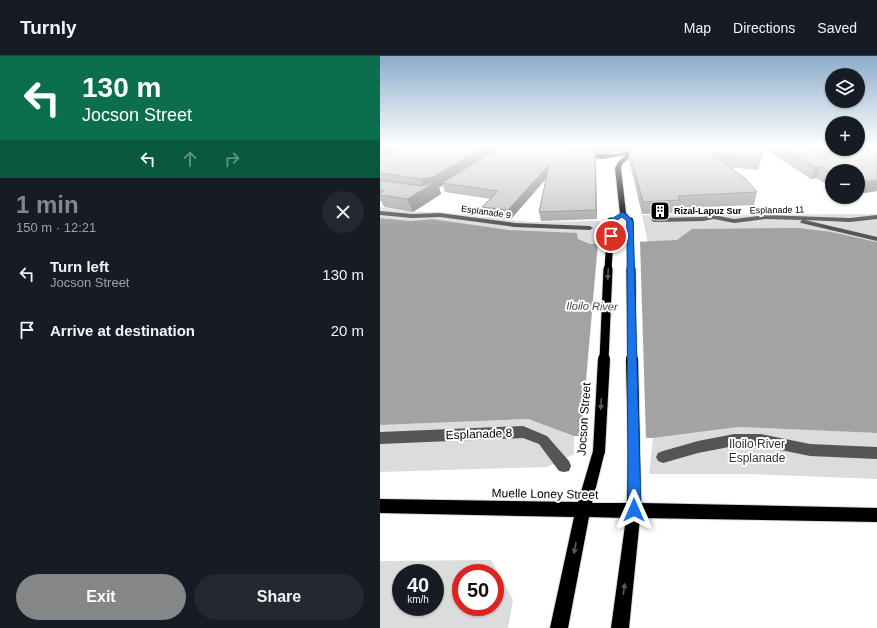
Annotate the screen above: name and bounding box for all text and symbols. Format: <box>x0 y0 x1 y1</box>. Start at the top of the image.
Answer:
text: Turnly <box>20 17 77 38</box>
text: Map <box>684 20 711 36</box>
text: Directions <box>733 20 795 36</box>
text: Saved <box>817 20 857 36</box>
map controls <box>825 68 865 204</box>
button: layers <box>825 68 865 108</box>
icon: left <box>16 72 68 124</box>
text: 130 m <box>82 72 161 103</box>
text: Jocson Street <box>82 105 192 125</box>
button: + <box>825 116 865 156</box>
icon: left <box>137 148 159 170</box>
icon: ahead <box>179 148 201 170</box>
icon: right <box>221 148 243 170</box>
button: − <box>825 164 865 204</box>
text: 1 min <box>16 191 79 218</box>
button: close <box>322 191 364 233</box>
building icon: Rizal-Lapuz Sur <box>649 200 671 222</box>
street label: Esplanade 9 <box>461 204 511 220</box>
street label: Esplanade 11 <box>750 205 804 215</box>
place label: Rizal-Lapuz Sur <box>674 206 742 216</box>
pin <box>594 219 628 253</box>
text: 150 m · 12:21 <box>16 220 96 235</box>
icon: arrive <box>600 225 622 247</box>
text: Turn left <box>50 258 109 275</box>
icon: left <box>16 263 38 285</box>
text: 130 m <box>322 266 364 283</box>
one-way arrow <box>605 268 612 280</box>
text: Jocson Street <box>50 275 130 290</box>
water label: Iloilo River <box>566 300 619 312</box>
icon: arrive <box>16 319 38 341</box>
text: Arrive at destination <box>50 322 195 339</box>
text: 20 m <box>331 322 364 339</box>
street label: Jocson Street <box>574 381 594 456</box>
one-way arrow <box>598 398 605 410</box>
street label: Esplanade 8 <box>445 426 513 442</box>
park label: Iloilo River Esplanade <box>729 437 786 465</box>
street label: Muelle Loney Street <box>492 486 599 502</box>
position arrow <box>613 489 655 531</box>
one-way arrow <box>572 542 578 554</box>
speed limit sign: 50 <box>452 564 504 616</box>
button: Exit <box>16 574 186 620</box>
button: Share <box>194 574 364 620</box>
text: 40 <box>407 574 429 596</box>
one-way arrow <box>621 583 628 595</box>
text: km/h <box>407 594 429 605</box>

